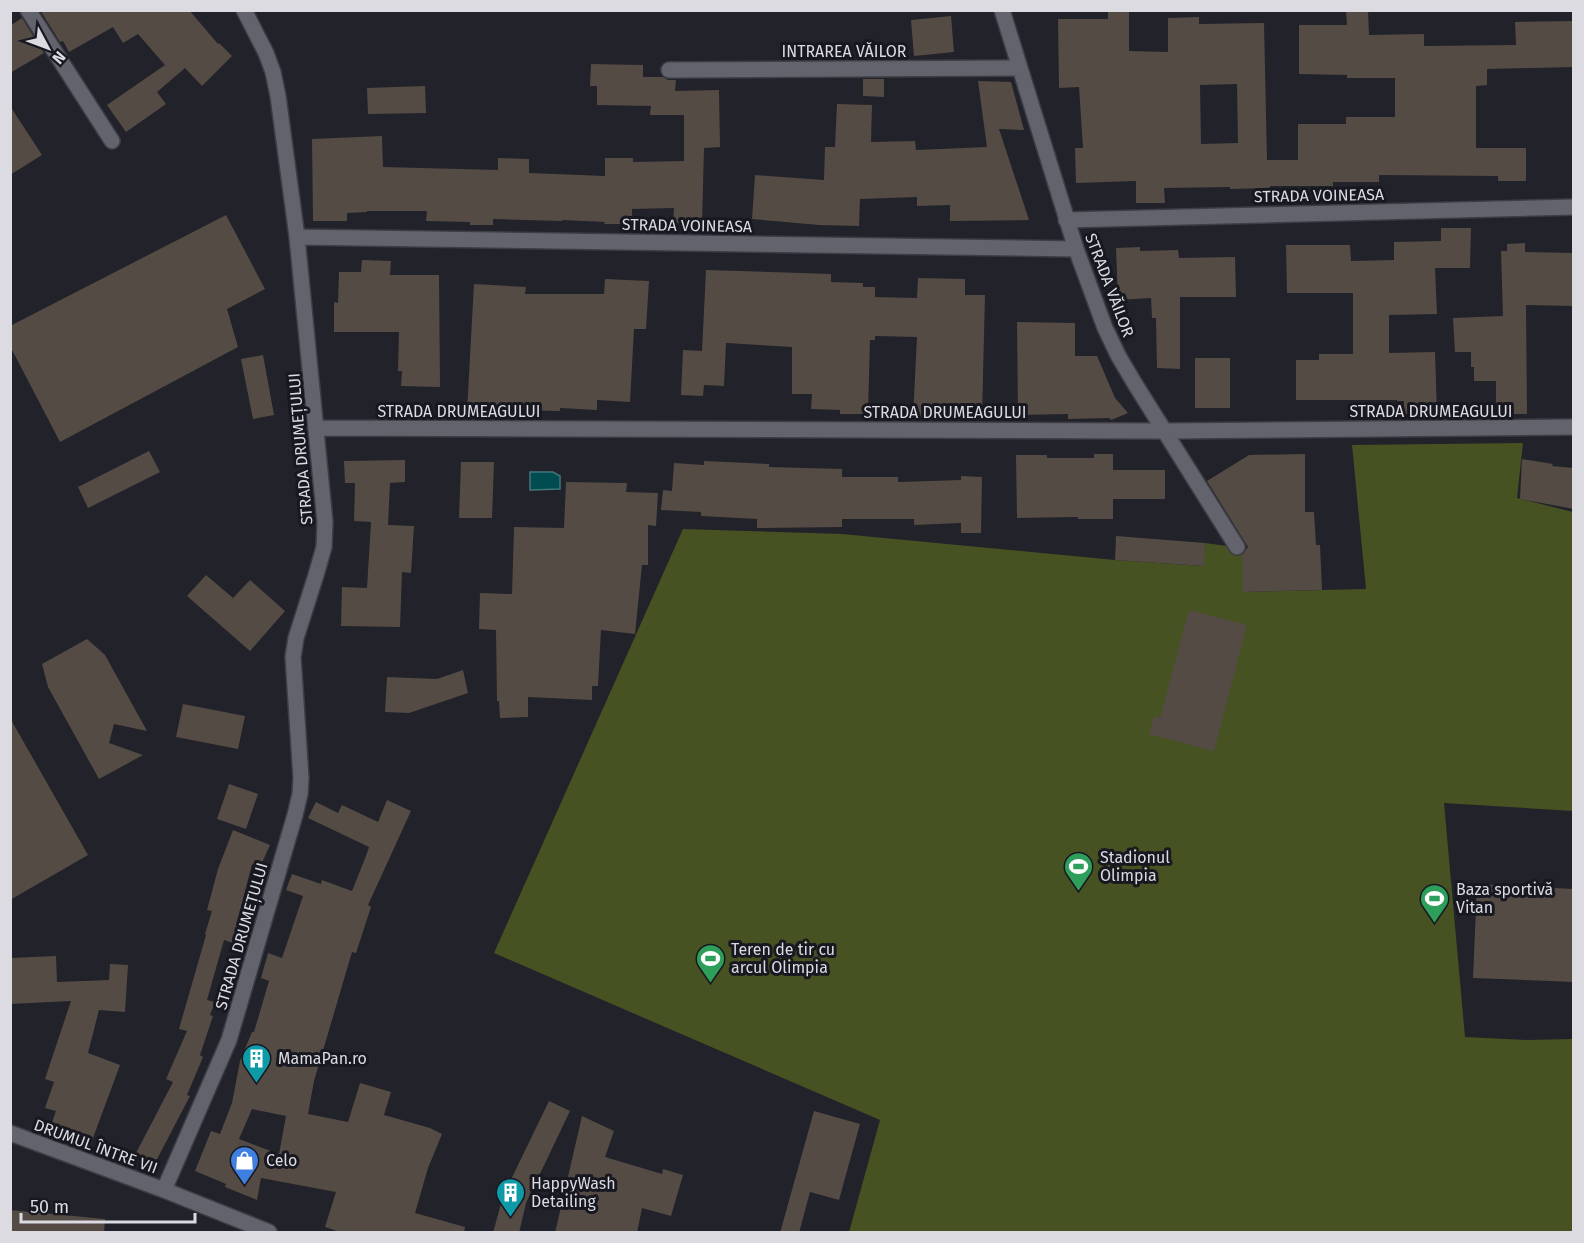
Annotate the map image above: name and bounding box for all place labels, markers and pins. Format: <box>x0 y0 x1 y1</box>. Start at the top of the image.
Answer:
place label: Stadionul Olimpia <box>1100 848 1170 885</box>
sports icon: Stadionul Olimpia <box>1063 850 1095 892</box>
place label: Baza sportivă Vitan <box>1456 880 1553 917</box>
sports icon: Baza sportivă Vitan <box>1419 882 1451 924</box>
place label: Teren de tir cu arcul Olimpia <box>731 940 835 977</box>
sports icon: Teren de tir cu arcul Olimpia <box>694 942 726 984</box>
building icon: MamaPan.ro <box>241 1042 273 1084</box>
place label: MamaPan.ro <box>278 1049 367 1068</box>
shop icon: Celo <box>229 1144 261 1186</box>
place label: Celo <box>266 1151 297 1170</box>
place label: HappyWash Detailing <box>531 1174 616 1211</box>
building icon: HappyWash Detailing <box>494 1176 526 1218</box>

